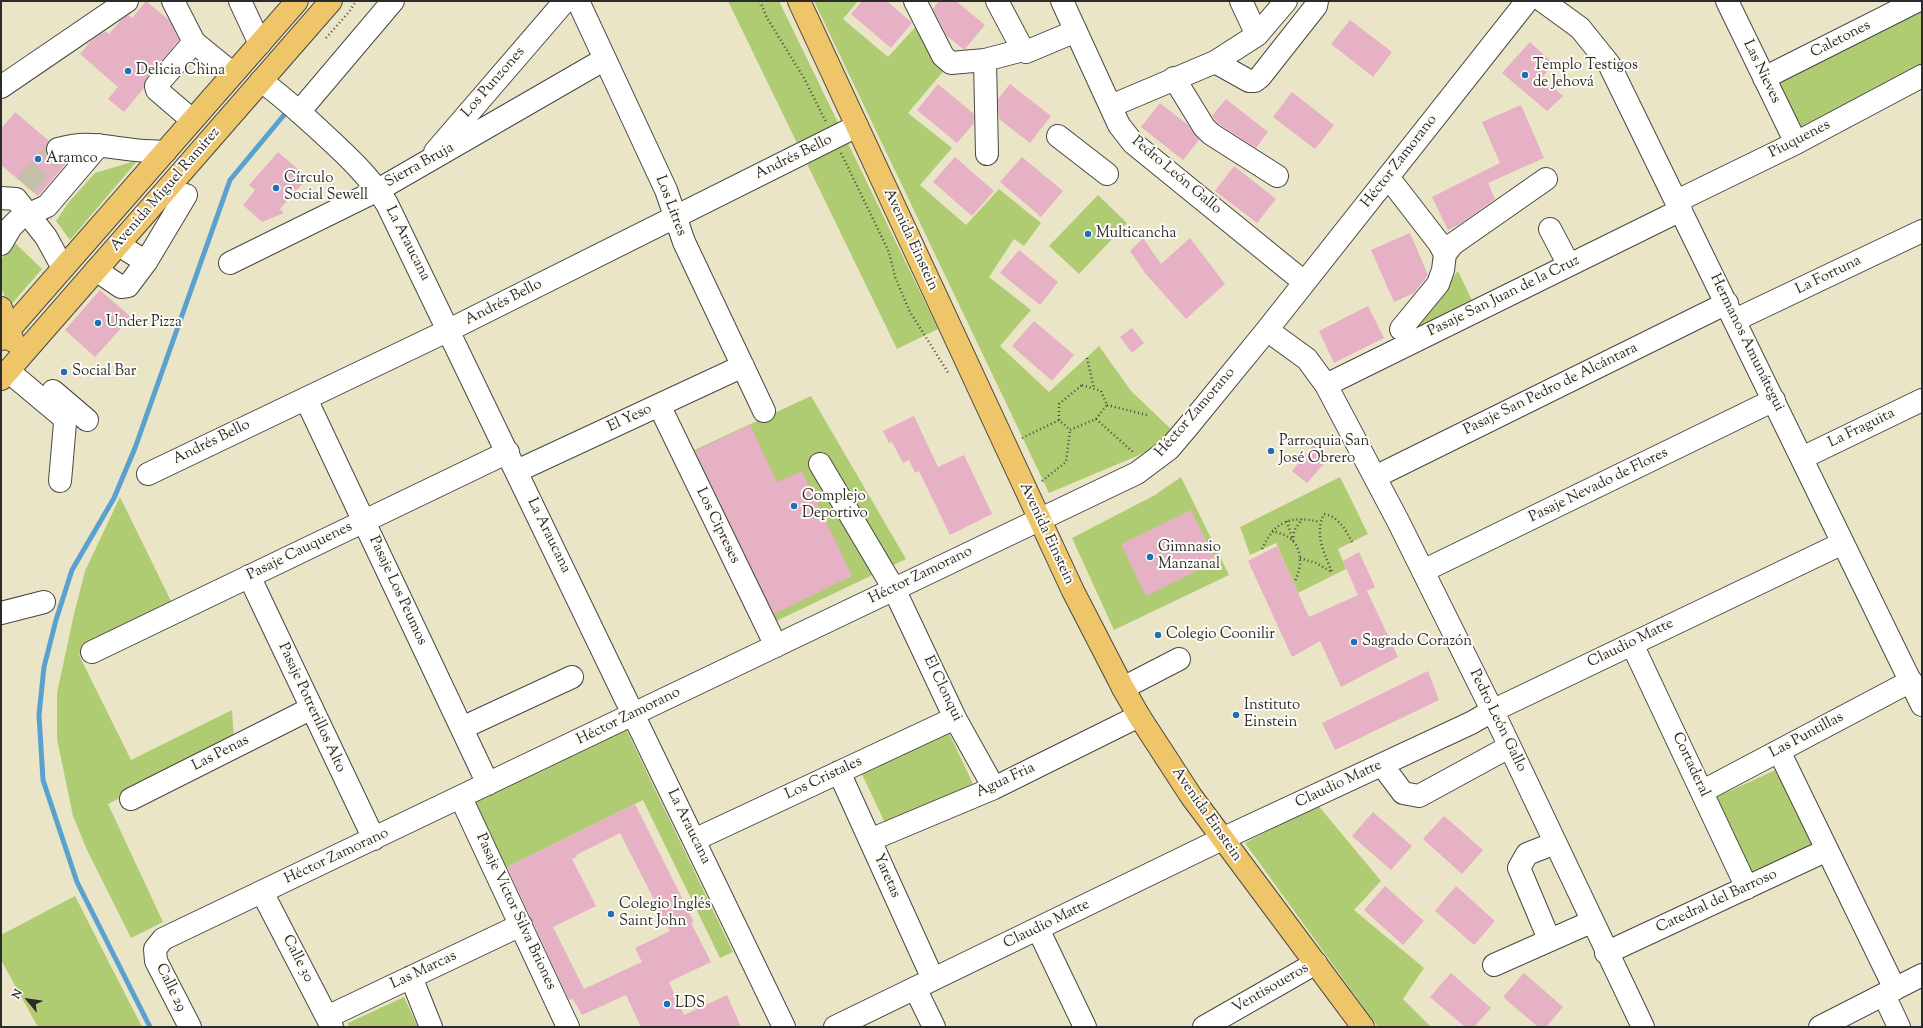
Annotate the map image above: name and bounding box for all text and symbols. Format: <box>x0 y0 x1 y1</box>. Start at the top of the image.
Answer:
street label: Caletones <box>1808 17 1874 63</box>
street label: Las Nieves <box>1738 37 1784 107</box>
street label: Los Punzones <box>458 44 530 122</box>
place label: Templo Testigos de Jehová <box>1533 57 1638 92</box>
place label: Delicia China <box>136 62 225 80</box>
marker: Delicia China <box>123 66 133 76</box>
marker: Templo Testigos de Jehová <box>1520 70 1530 80</box>
street label: Héctor Zamorano <box>1358 112 1442 212</box>
street label: Piuquenes <box>1766 117 1834 163</box>
street label: Avenida Miguel Ramírez <box>107 124 225 256</box>
street label: Andrés Bello <box>752 132 836 184</box>
street label: Pedro León Gallo <box>1127 133 1225 219</box>
street label: Sierra Bruja <box>382 140 458 192</box>
place label: Aramco <box>46 150 98 168</box>
marker: Aramco <box>33 154 43 164</box>
place label: Círculo Social Sewell <box>284 170 368 205</box>
street label: Los Litres <box>650 173 690 239</box>
marker: Círculo Social Sewell <box>271 183 281 193</box>
street label: Avenida Einstein <box>878 186 942 294</box>
street label: La Araucana <box>380 204 434 284</box>
place label: Multicancha <box>1096 225 1176 243</box>
marker: Multicancha <box>1083 229 1093 239</box>
street label: Pasaje San Juan de la Cruz <box>1425 252 1583 342</box>
street label: La Fortuna <box>1793 252 1865 300</box>
street label: Hermanos Amunátegui <box>1705 271 1787 415</box>
street label: Andrés Bello <box>463 276 545 330</box>
place label: Under Pizza <box>106 314 182 332</box>
marker: Under Pizza <box>93 318 103 328</box>
street label: Pasaje San Pedro de Alcántara <box>1461 340 1641 440</box>
place label: Social Bar <box>72 363 136 381</box>
street label: Héctor Zamorano <box>1152 364 1240 462</box>
marker: Social Bar <box>59 367 69 377</box>
street label: El Yeso <box>605 401 655 437</box>
street label: La Fraguita <box>1826 405 1898 453</box>
street label: Andrés Bello <box>170 417 254 469</box>
place label: Parroquia San José Obrero <box>1279 433 1369 468</box>
street label: Pasaje Nevado de Flores <box>1527 444 1671 528</box>
marker: Parroquia San José Obrero <box>1266 446 1276 456</box>
street label: Avenida Einstein <box>1014 480 1078 588</box>
street label: Los Cipreses <box>691 485 743 567</box>
place label: Complejo Deportivo <box>802 488 868 523</box>
street label: La Araucana <box>522 495 574 577</box>
marker: Complejo Deportivo <box>789 501 799 511</box>
street label: Pasaje Cauquenes <box>244 519 356 585</box>
street label: Pasaje Los Peumos <box>364 534 430 648</box>
place label: Gimnasio Manzanal <box>1158 539 1221 574</box>
street label: Héctor Zamorano <box>866 543 976 609</box>
marker: Gimnasio Manzanal <box>1145 552 1155 562</box>
street label: Claudio Matte <box>1585 615 1677 673</box>
place label: Colegio Coonilir <box>1166 626 1275 644</box>
marker: Colegio Coonilir <box>1153 630 1163 640</box>
place label: Sagrado Corazón <box>1362 633 1472 651</box>
marker: Sagrado Corazón <box>1349 637 1359 647</box>
street label: Pasaje Potrerillos Alto <box>273 640 349 776</box>
street label: El Clonqui <box>918 653 966 725</box>
street label: Pedro León Gallo <box>1464 667 1530 775</box>
street label: Héctor Zamorano <box>574 684 684 750</box>
place label: Instituto Einstein <box>1244 697 1300 732</box>
street label: Las Puntillas <box>1767 709 1847 763</box>
marker: Instituto Einstein <box>1231 710 1241 720</box>
street label: Cortaderal <box>1667 730 1713 800</box>
street label: Las Penas <box>190 732 252 776</box>
street label: Los Cristales <box>783 753 865 805</box>
street label: Claudio Matte <box>1293 757 1385 813</box>
street label: Agua Fria <box>974 760 1038 802</box>
street label: Avenida Einstein <box>1167 764 1245 866</box>
street label: La Araucana <box>662 786 714 868</box>
street label: Héctor Zamorano <box>282 825 392 889</box>
street label: Pasaje Víctor Silva Briones <box>471 831 559 993</box>
street label: Yaretas <box>868 851 904 901</box>
street label: Catedral del Barroso <box>1654 866 1780 938</box>
place label: Colegio Inglés Saint John <box>619 896 711 931</box>
street label: Claudio Matte <box>1001 896 1093 954</box>
marker: Colegio Inglés Saint John <box>606 909 616 919</box>
street label: Calle 30 <box>277 932 317 986</box>
street label: Las Marcas <box>388 948 460 994</box>
street label: Ventisoueros <box>1230 960 1312 1018</box>
street label: Calle 29 <box>151 961 189 1015</box>
north arrow <box>8 980 48 1020</box>
text: N <box>8 986 27 1002</box>
place label: LDS <box>675 995 705 1013</box>
marker: LDS <box>662 999 672 1009</box>

